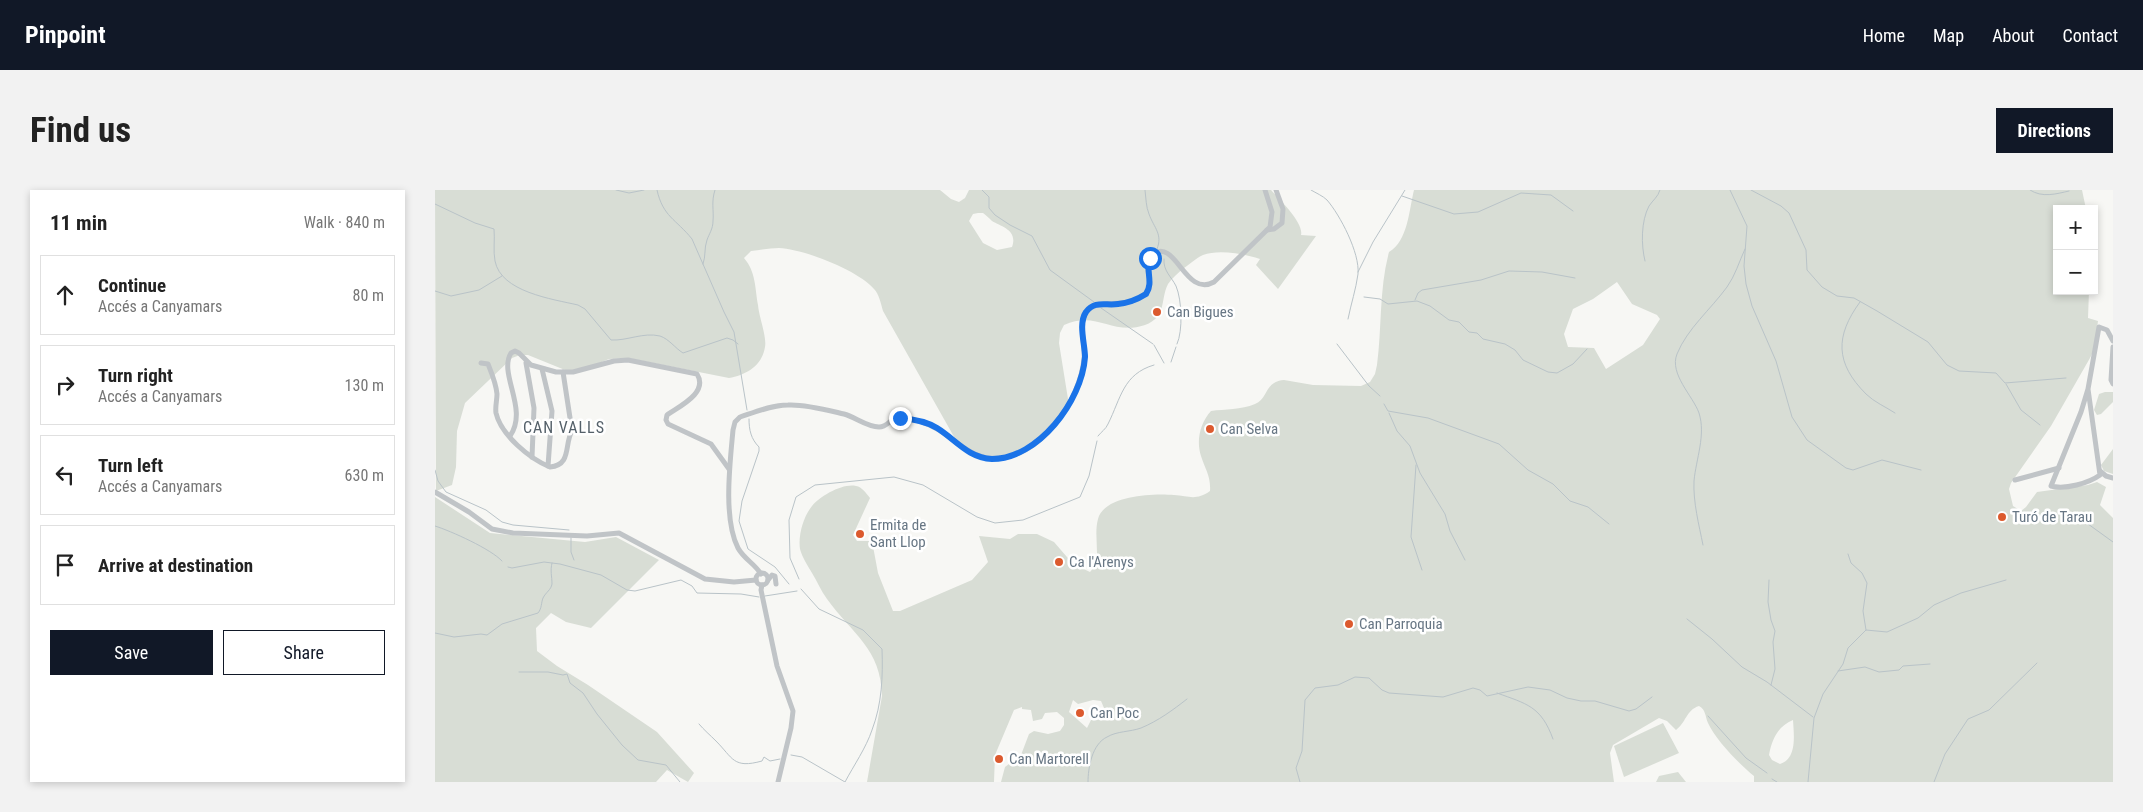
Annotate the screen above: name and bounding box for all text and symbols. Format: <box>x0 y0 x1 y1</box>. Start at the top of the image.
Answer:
text: Pinpoint <box>25 21 106 49</box>
text: Home <box>1863 25 1905 46</box>
text: Map <box>1933 25 1964 46</box>
text: About <box>1992 25 2034 46</box>
text: Contact <box>2062 25 2118 46</box>
button: Directions <box>1996 108 2113 153</box>
text: Find us <box>30 110 131 151</box>
map controls <box>2053 205 2098 295</box>
button: + <box>2053 205 2098 250</box>
text: 11 min <box>50 211 107 235</box>
text: Walk · 840 m <box>304 213 385 232</box>
route start <box>1139 247 1162 270</box>
button: − <box>2053 250 2098 295</box>
text: Continue <box>98 274 166 297</box>
icon: ahead <box>51 281 79 309</box>
text: 80 m <box>352 286 384 305</box>
text: Accés a Canyamars <box>98 297 222 316</box>
place label: Can Bigues <box>1167 303 1234 321</box>
marker: Can Bigues <box>1151 306 1163 318</box>
text: Turn right <box>98 364 173 387</box>
icon: right <box>51 371 79 399</box>
text: 130 m <box>345 376 384 395</box>
text: Accés a Canyamars <box>98 387 222 406</box>
route end <box>889 407 912 430</box>
district label: CAN VALLS <box>523 418 605 437</box>
place label: Can Selva <box>1220 420 1278 438</box>
marker: Can Selva <box>1204 423 1216 435</box>
text: Turn left <box>98 454 163 477</box>
icon: left <box>51 461 79 489</box>
text: 630 m <box>345 466 384 485</box>
text: Accés a Canyamars <box>98 477 222 496</box>
place label: Turó de Tarau <box>2012 508 2092 526</box>
marker: Turó de Tarau <box>1996 511 2008 523</box>
place label: Ermita de Sant Llop <box>870 516 926 551</box>
marker: Ermita de Sant Llop <box>854 528 866 540</box>
icon: arrive <box>51 551 79 579</box>
place label: Ca l'Arenys <box>1069 553 1134 571</box>
text: Arrive at destination <box>98 554 253 577</box>
marker: Ca l'Arenys <box>1053 556 1065 568</box>
place label: Can Parroquia <box>1359 615 1443 633</box>
marker: Can Parroquia <box>1343 618 1355 630</box>
button: Save <box>50 630 213 675</box>
button: Share <box>223 630 385 675</box>
place label: Can Poc <box>1090 704 1139 722</box>
marker: Can Poc <box>1074 707 1086 719</box>
place label: Can Martorell <box>1009 750 1089 768</box>
marker: Can Martorell <box>993 753 1005 765</box>

